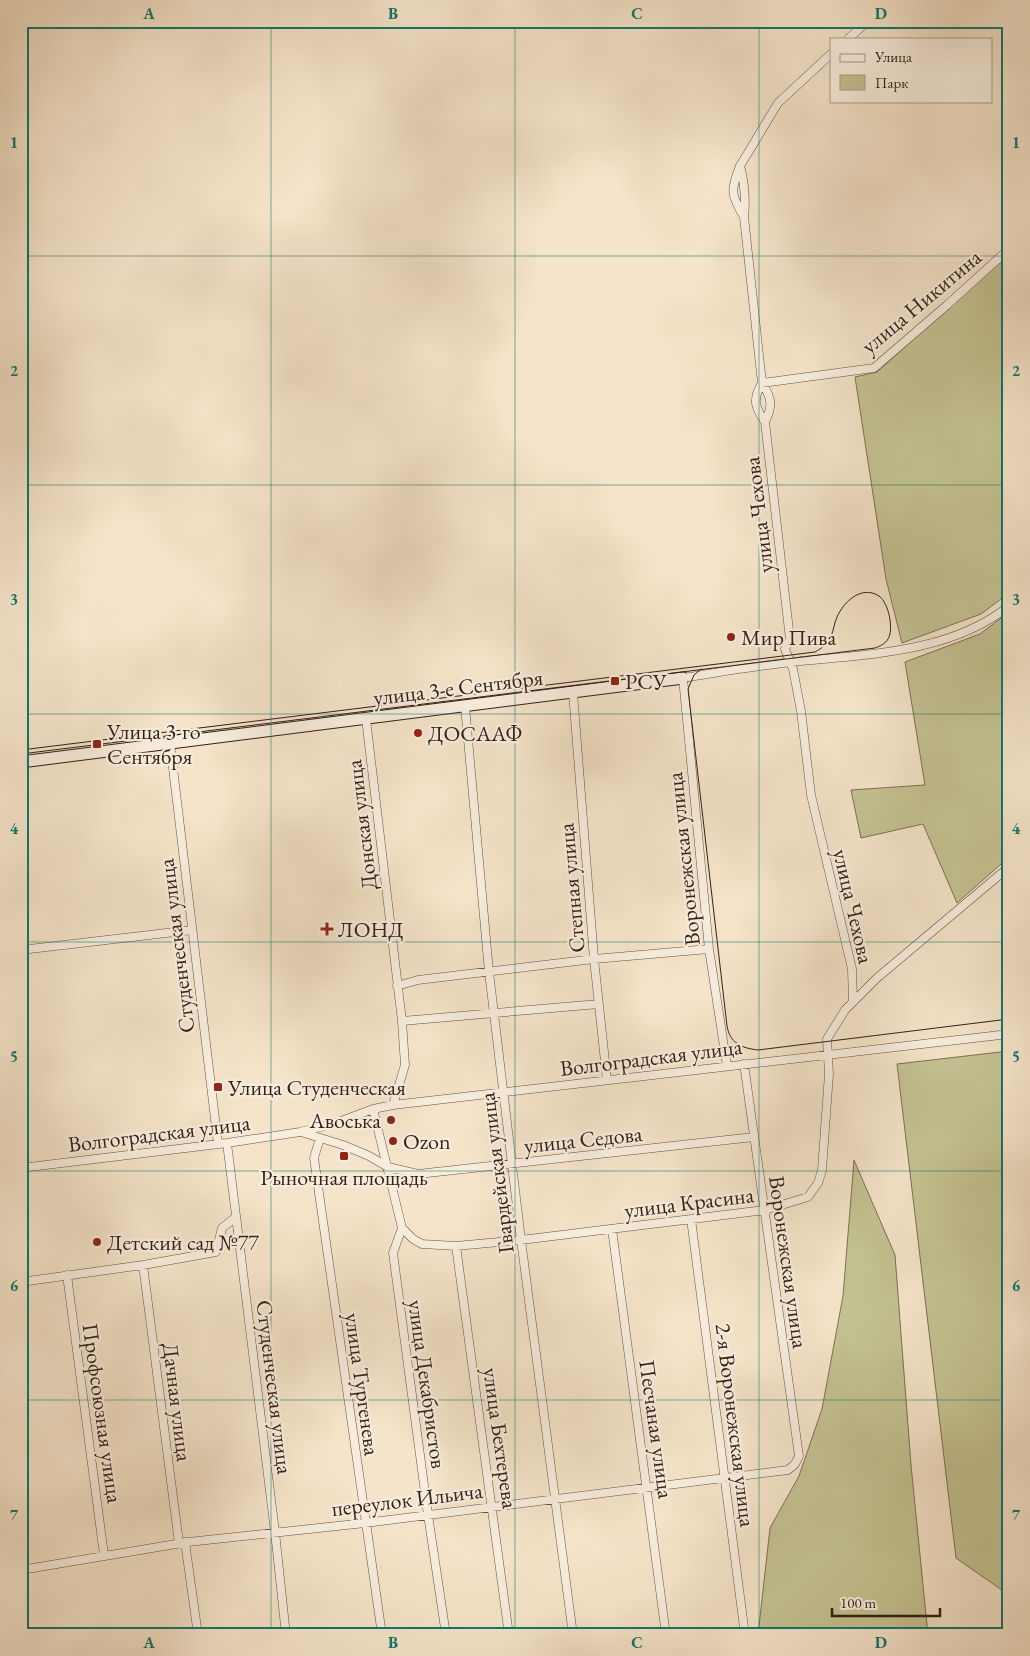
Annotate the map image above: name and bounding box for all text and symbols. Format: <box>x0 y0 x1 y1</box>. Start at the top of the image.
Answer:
text: A <box>142 3 155 24</box>
text: B <box>388 3 398 24</box>
text: C <box>631 3 643 24</box>
text: D <box>875 3 887 24</box>
legend <box>830 38 992 102</box>
text: Улица <box>874 47 912 66</box>
text: Парк <box>875 73 908 92</box>
text: 1 <box>10 132 18 153</box>
text: 1 <box>1012 132 1020 153</box>
street label: улица Никитина <box>855 242 988 360</box>
text: 2 <box>10 360 19 381</box>
text: 2 <box>1012 360 1021 381</box>
street label: улица Чехова <box>737 455 780 575</box>
text: 3 <box>10 589 18 610</box>
text: 3 <box>1012 589 1020 610</box>
place label: Мир Пива <box>741 623 836 652</box>
marker: Мир Пива <box>725 631 737 643</box>
street label: улица 3-е Сентября <box>372 663 545 712</box>
place label: РСУ <box>625 667 667 696</box>
marker: РСУ <box>609 675 621 687</box>
place label: Улица 3-го Сентября <box>106 717 201 771</box>
place label: ДОСААФ <box>428 719 522 748</box>
marker: ДОСААФ <box>412 727 424 739</box>
marker: Улица 3-го Сентября <box>91 738 103 750</box>
street label: Донская улица <box>339 758 384 892</box>
street label: Воронежская улица <box>660 771 707 947</box>
text: 4 <box>10 818 19 839</box>
text: 4 <box>1012 818 1021 839</box>
street label: Степная улица <box>551 822 592 954</box>
street label: улица Чехова <box>826 846 881 967</box>
street label: Студенческая улица <box>151 857 202 1035</box>
place label: ЛОНД <box>338 915 404 944</box>
marker: ЛОНД <box>320 922 334 936</box>
street label: Волгоградская улица <box>558 1032 744 1083</box>
text: 5 <box>10 1046 18 1067</box>
text: 5 <box>1012 1046 1020 1067</box>
place label: Улица Студенческая <box>227 1073 406 1102</box>
marker: Улица Студенческая <box>212 1081 224 1093</box>
street label: Гвардейская улица <box>472 1091 521 1255</box>
place label: Авоська <box>308 1106 381 1135</box>
street label: Волгоградская улица <box>66 1108 252 1159</box>
marker: Авоська <box>385 1114 397 1126</box>
street label: улица Седова <box>522 1119 644 1160</box>
place label: Ozon <box>403 1127 451 1156</box>
marker: Ozon <box>387 1135 399 1147</box>
marker: Рыночная площадь <box>338 1150 350 1162</box>
place label: Рыночная площадь <box>260 1163 428 1192</box>
street label: Воронежская улица <box>762 1174 815 1350</box>
street label: улица Красина <box>622 1180 756 1225</box>
place label: Детский сад №77 <box>107 1228 259 1257</box>
marker: Детский сад №77 <box>91 1236 103 1248</box>
text: 6 <box>10 1275 19 1296</box>
text: 6 <box>1012 1275 1021 1296</box>
street label: Студенческая улица <box>249 1298 300 1476</box>
street label: улица Декабристов <box>401 1298 454 1470</box>
street label: улица Тургенева <box>338 1311 387 1458</box>
street label: Профсоюзная улица <box>76 1321 130 1505</box>
street label: 2-я Воронежская улица <box>709 1322 762 1529</box>
street label: Дачная улица <box>156 1341 199 1463</box>
street label: Песчаная улица <box>632 1358 681 1501</box>
street label: улица Бехтерева <box>476 1366 525 1511</box>
street label: переулок Ильича <box>330 1476 485 1523</box>
text: 7 <box>10 1504 19 1525</box>
text: 7 <box>1012 1504 1021 1525</box>
scale bar <box>832 1586 940 1618</box>
text: 100 m <box>840 1593 877 1612</box>
text: A <box>142 1632 155 1653</box>
text: B <box>388 1632 398 1653</box>
text: C <box>631 1632 643 1653</box>
text: D <box>875 1632 887 1653</box>

